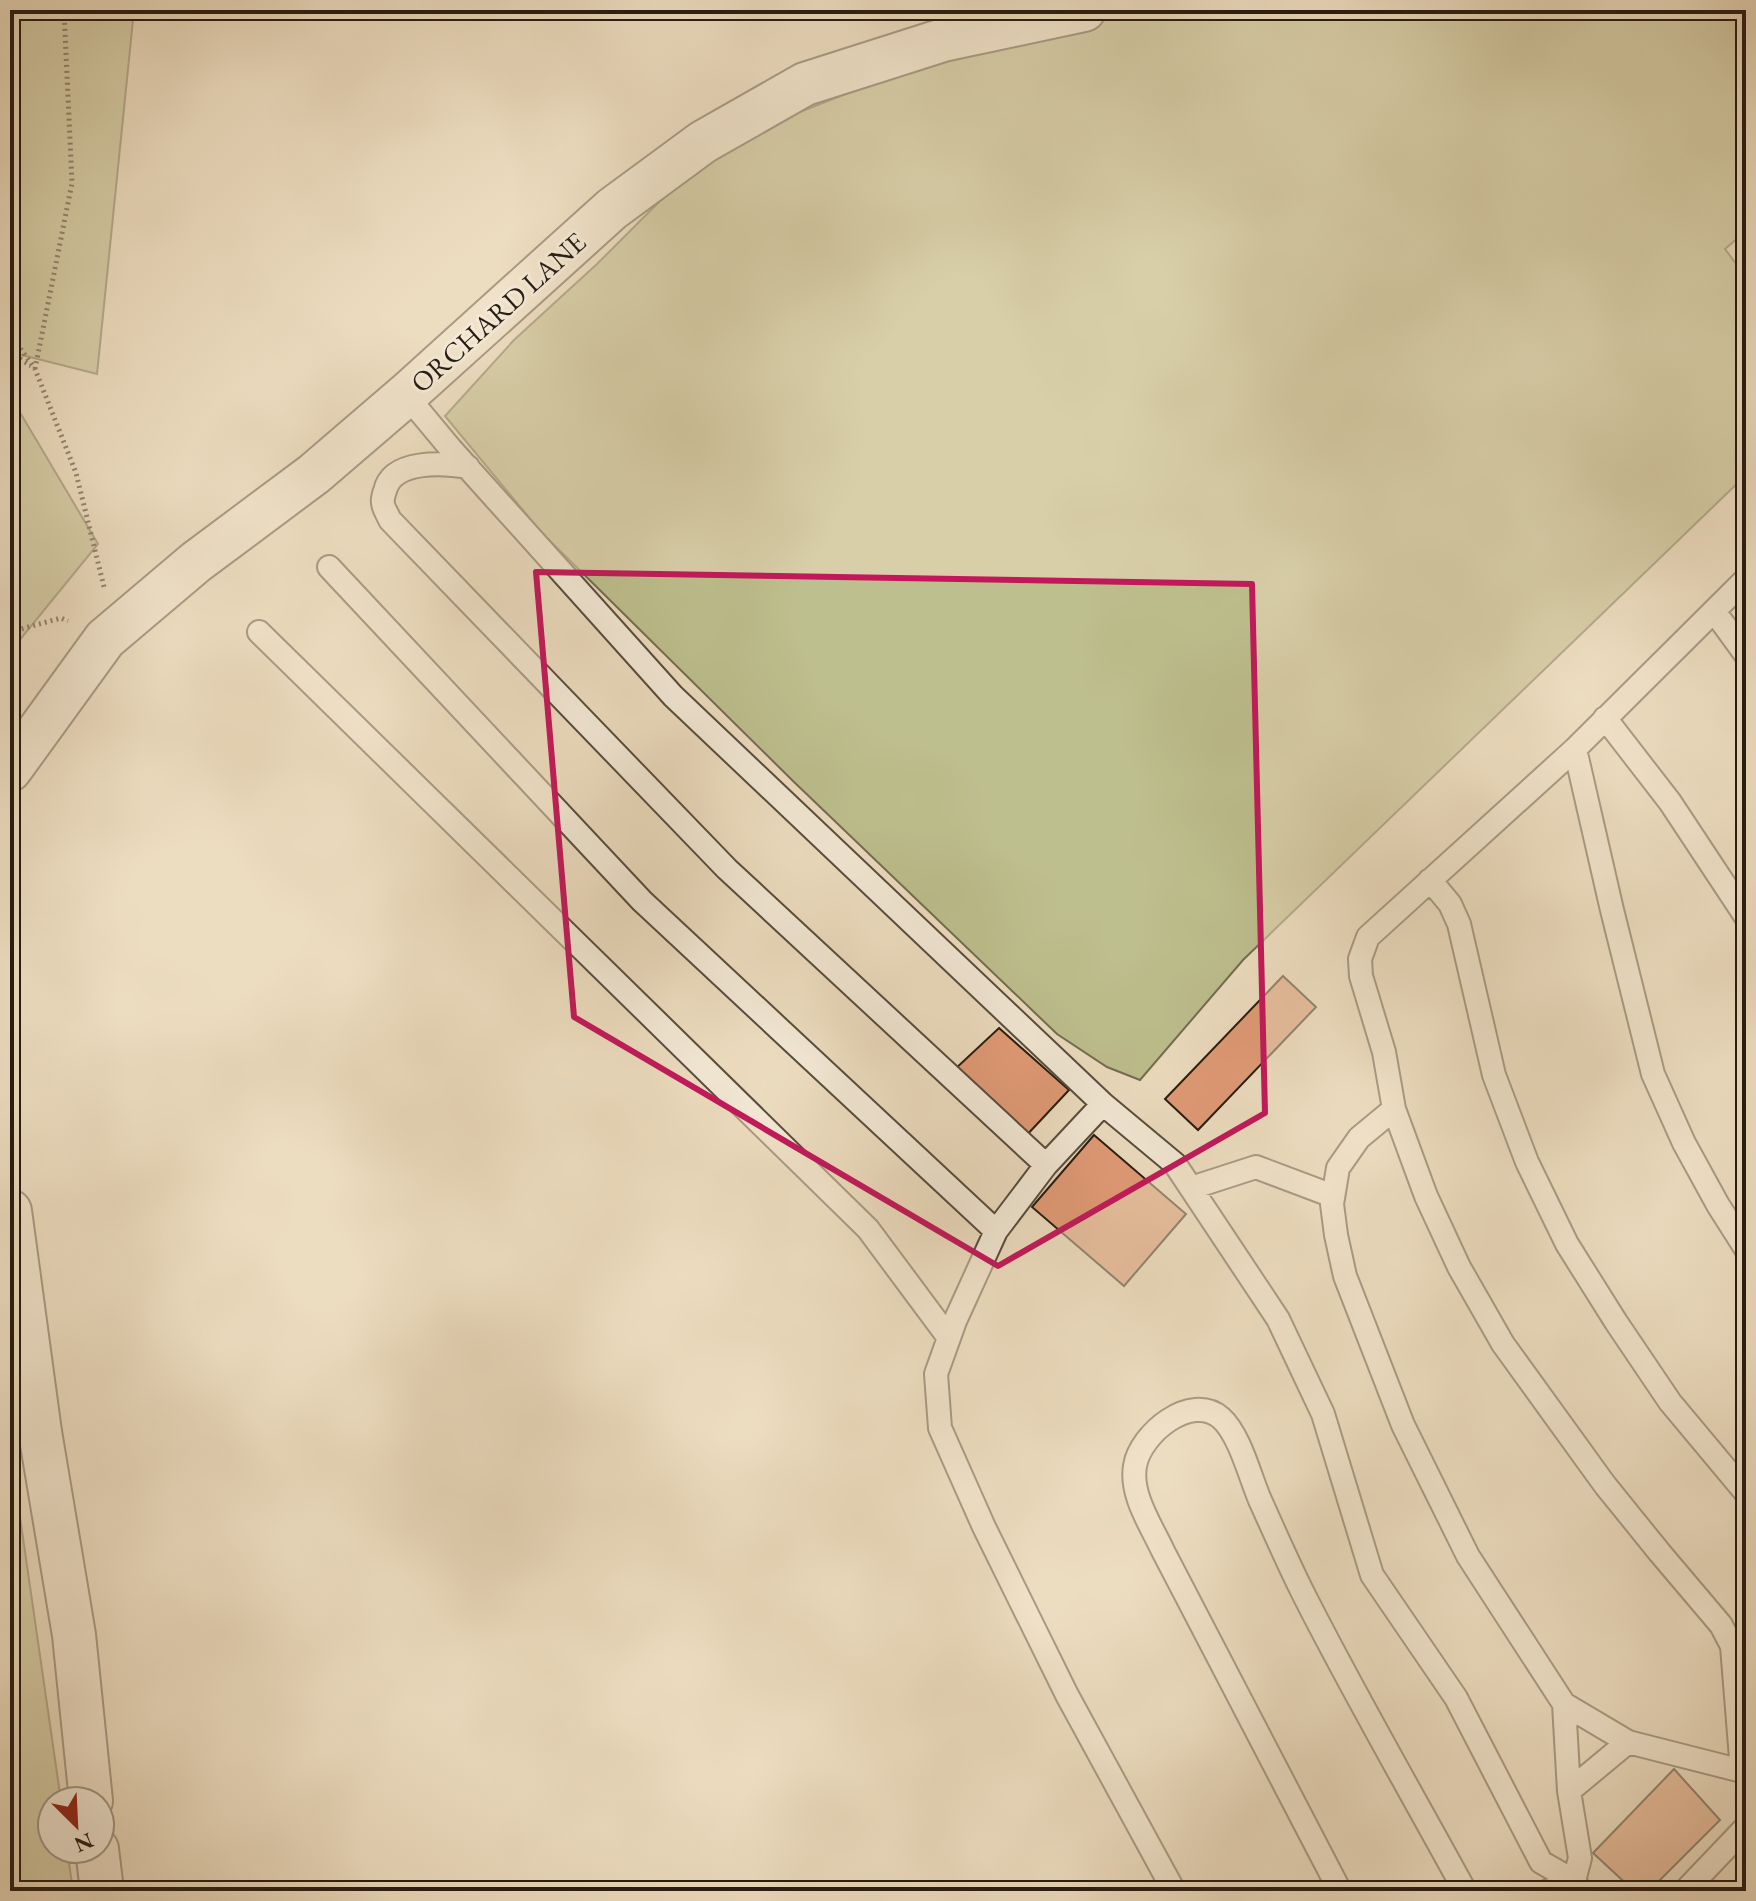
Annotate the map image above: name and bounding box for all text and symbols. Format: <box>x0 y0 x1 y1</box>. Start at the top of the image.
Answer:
street label: ORCHARD LANE <box>403 224 593 400</box>
north arrow <box>36 1785 116 1865</box>
text: N <box>70 1826 98 1860</box>

